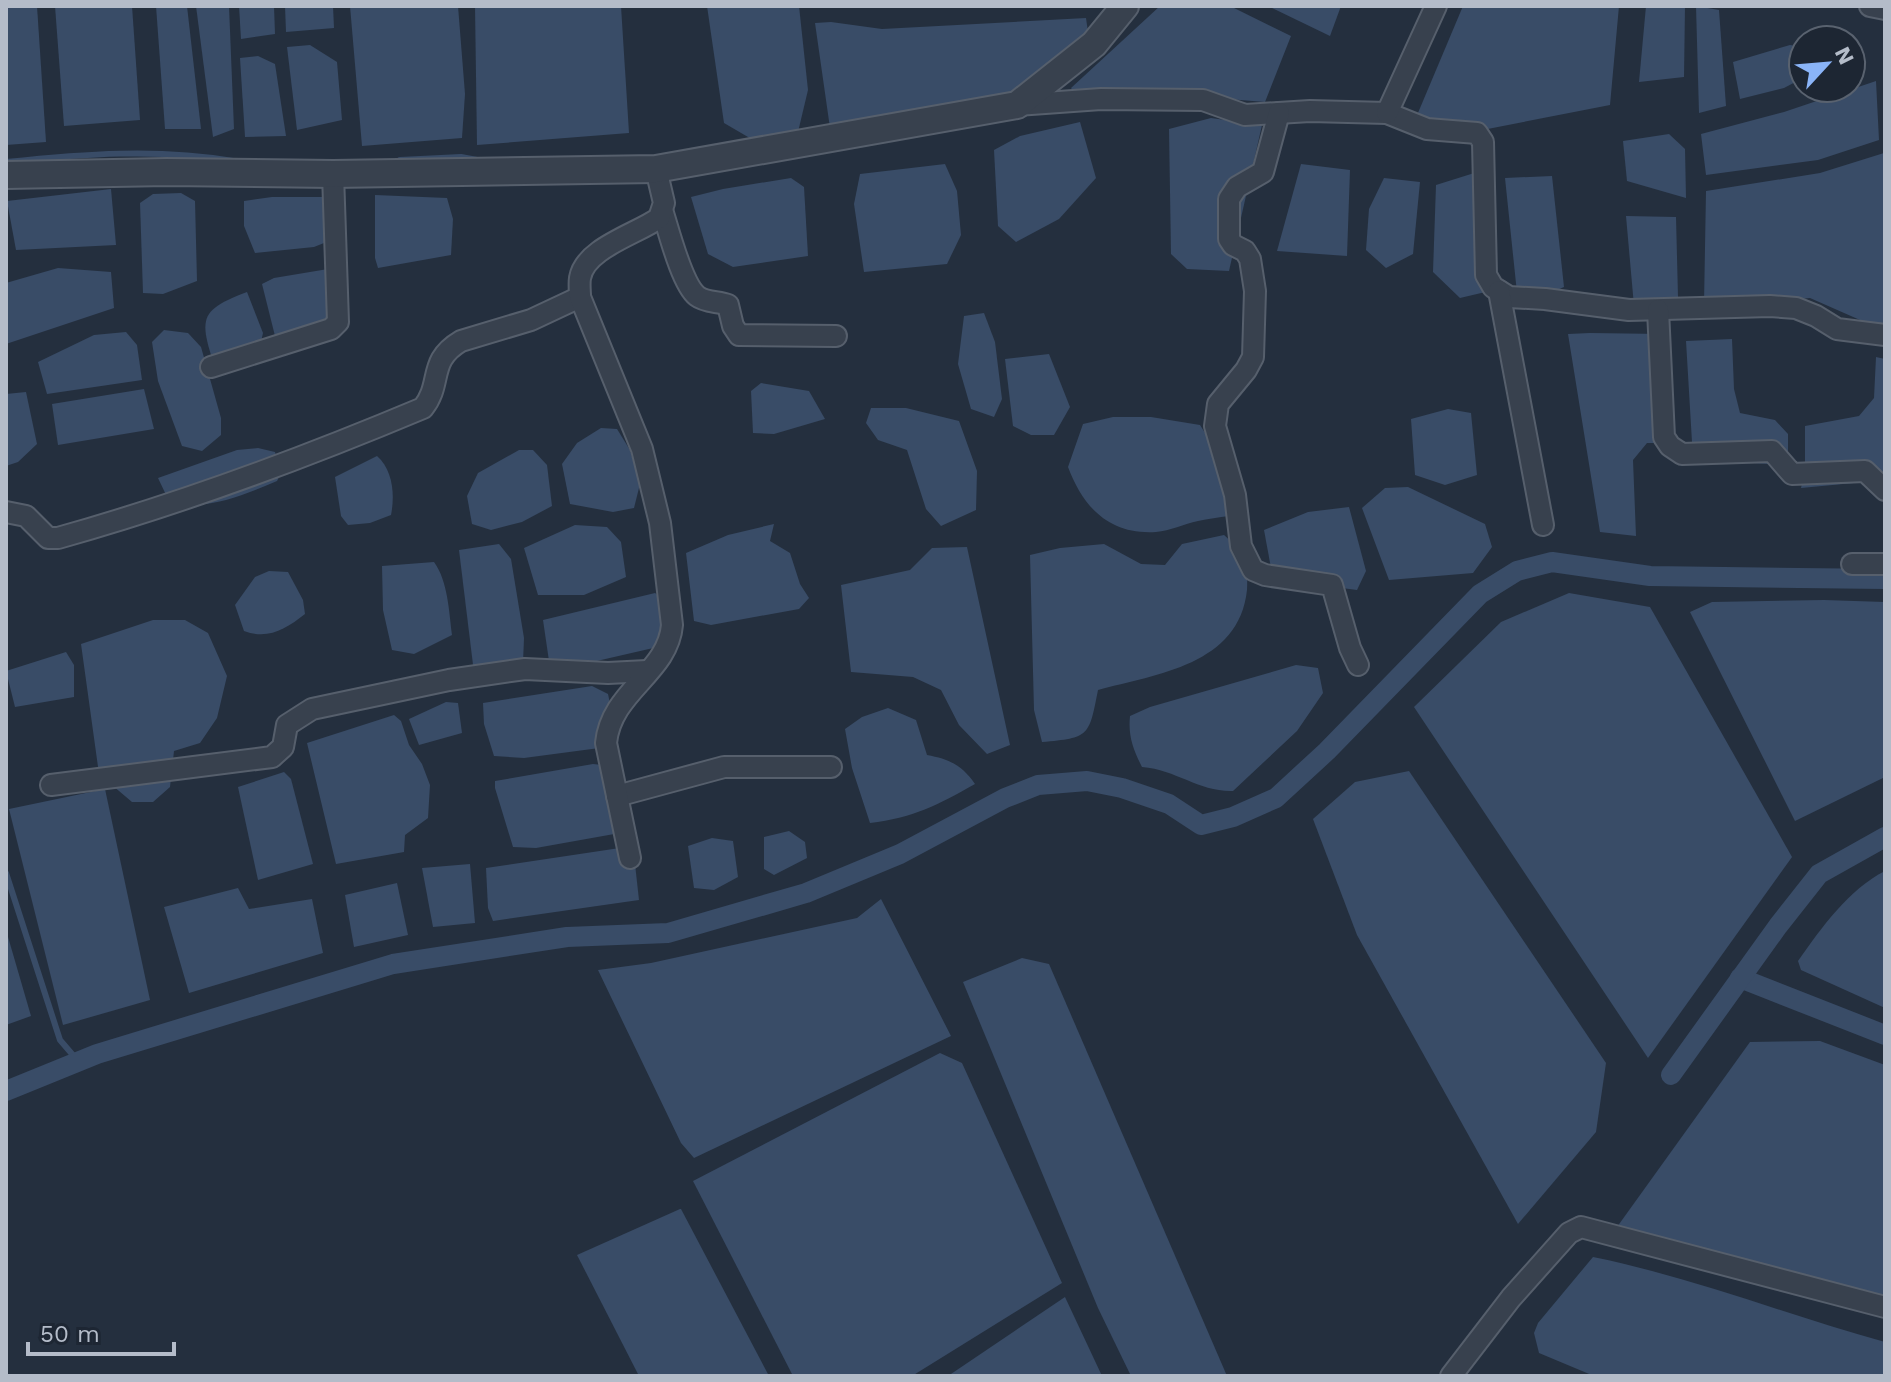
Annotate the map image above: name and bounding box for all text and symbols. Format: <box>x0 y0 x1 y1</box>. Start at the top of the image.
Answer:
north arrow <box>1787 24 1867 104</box>
text: N <box>1830 43 1859 68</box>
scale bar <box>28 1306 174 1356</box>
text: 50 m <box>40 1320 100 1348</box>

